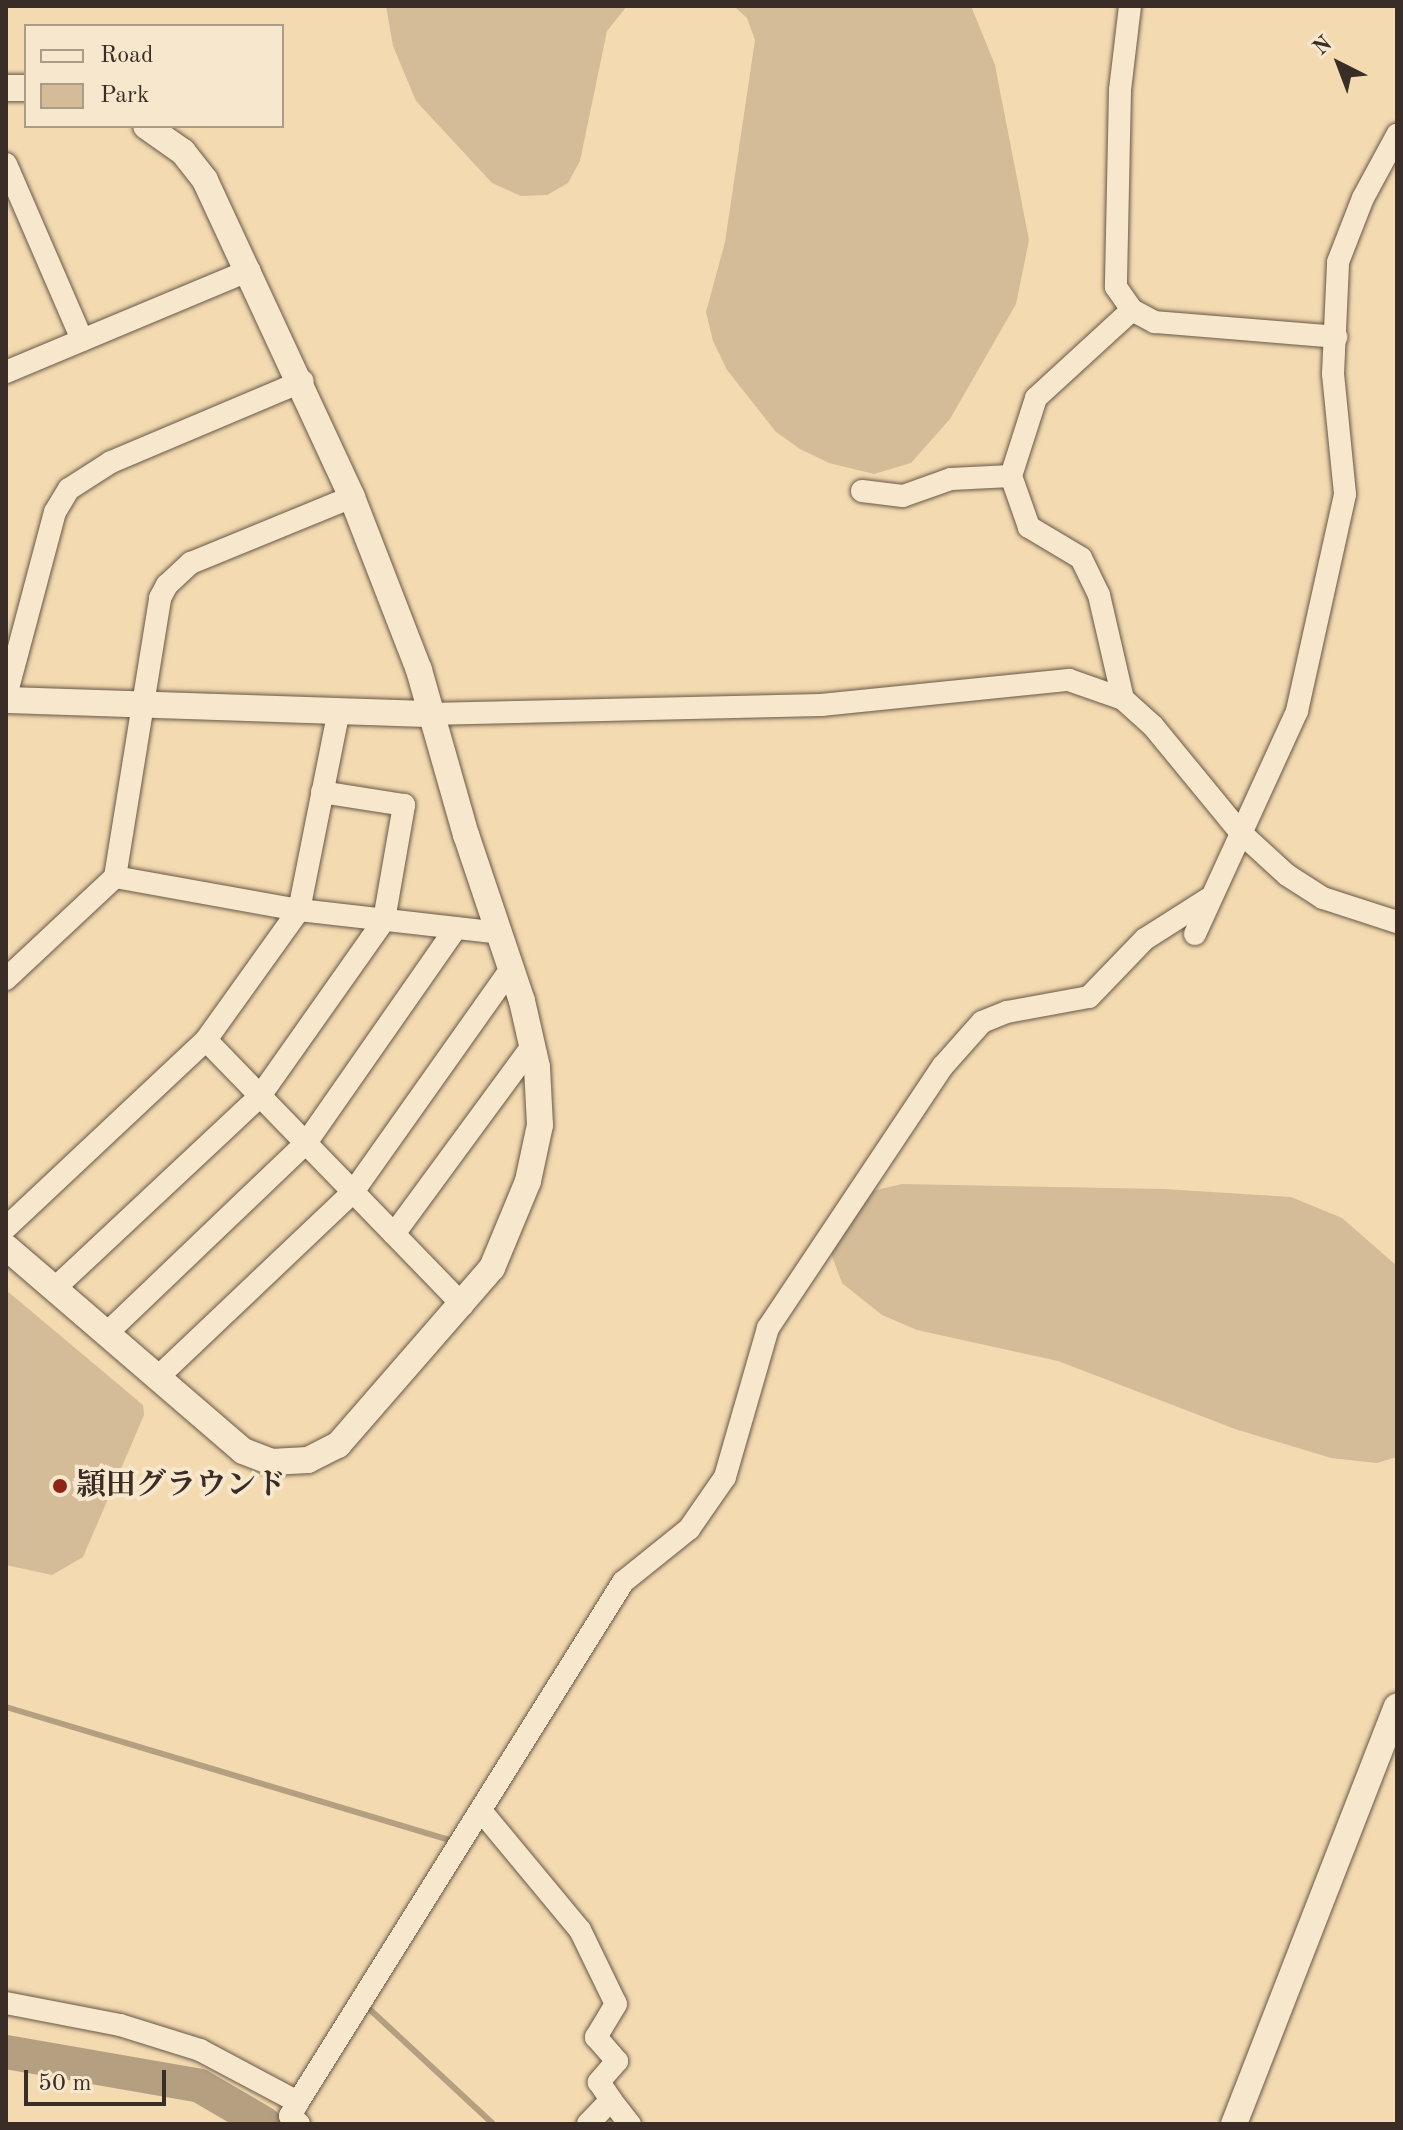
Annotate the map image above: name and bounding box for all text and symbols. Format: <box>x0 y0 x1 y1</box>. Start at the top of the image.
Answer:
legend <box>24 24 284 128</box>
north arrow <box>1299 24 1379 104</box>
text: N <box>1309 32 1337 60</box>
text: Road <box>100 44 153 68</box>
text: Park <box>100 84 149 108</box>
place label: 頴田グラウンド <box>76 1468 286 1504</box>
marker: 頴田グラウンド <box>51 1477 69 1495</box>
scale bar <box>28 2054 170 2104</box>
text: 50 m <box>38 2072 92 2096</box>

